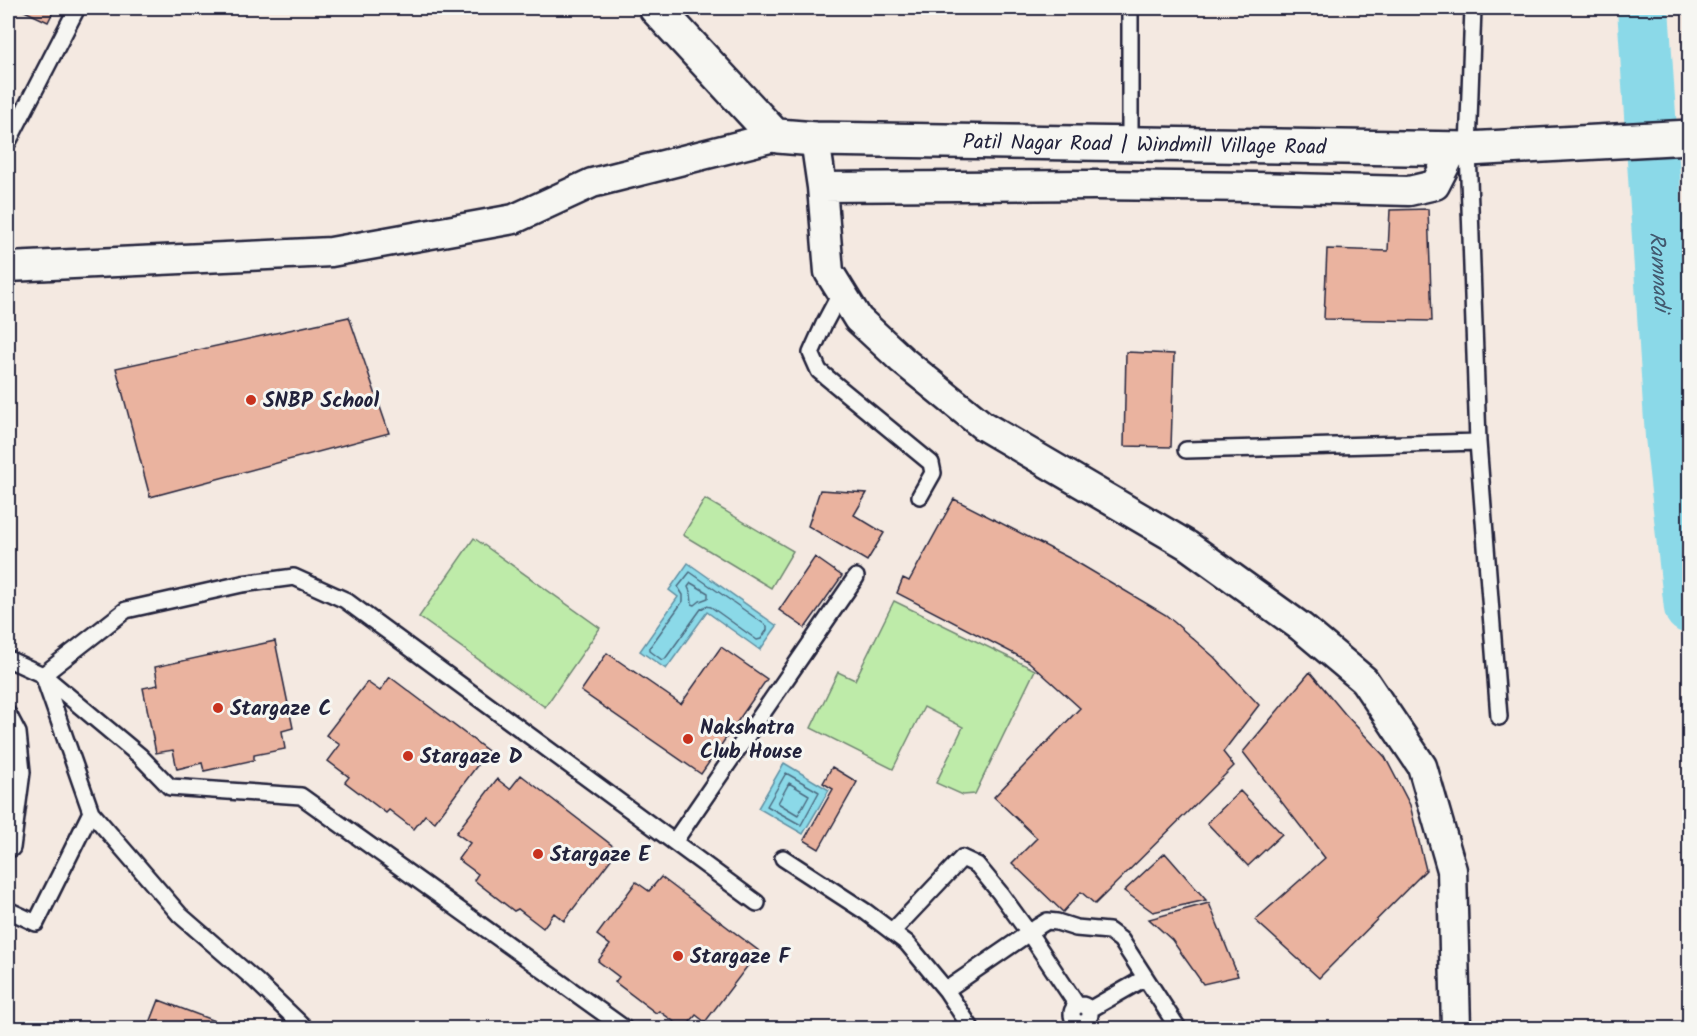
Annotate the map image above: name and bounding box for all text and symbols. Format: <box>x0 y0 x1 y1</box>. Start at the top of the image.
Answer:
street label: Patil Nagar Road | Windmill Village Road <box>962 126 1327 165</box>
water label: Ramnadi <box>1638 231 1678 317</box>
place label: SNBP School <box>263 385 379 418</box>
marker: SNBP School <box>244 393 258 407</box>
place label: Stargaze C <box>230 693 332 726</box>
marker: Stargaze C <box>211 701 225 715</box>
place label: Nakshatra Club House <box>700 712 802 769</box>
marker: Nakshatra Club House <box>681 732 695 746</box>
place label: Stargaze D <box>420 741 523 774</box>
marker: Stargaze D <box>401 749 415 763</box>
place label: Stargaze E <box>550 839 652 872</box>
marker: Stargaze E <box>531 847 545 861</box>
place label: Stargaze F <box>690 941 792 974</box>
marker: Stargaze F <box>671 949 685 963</box>

